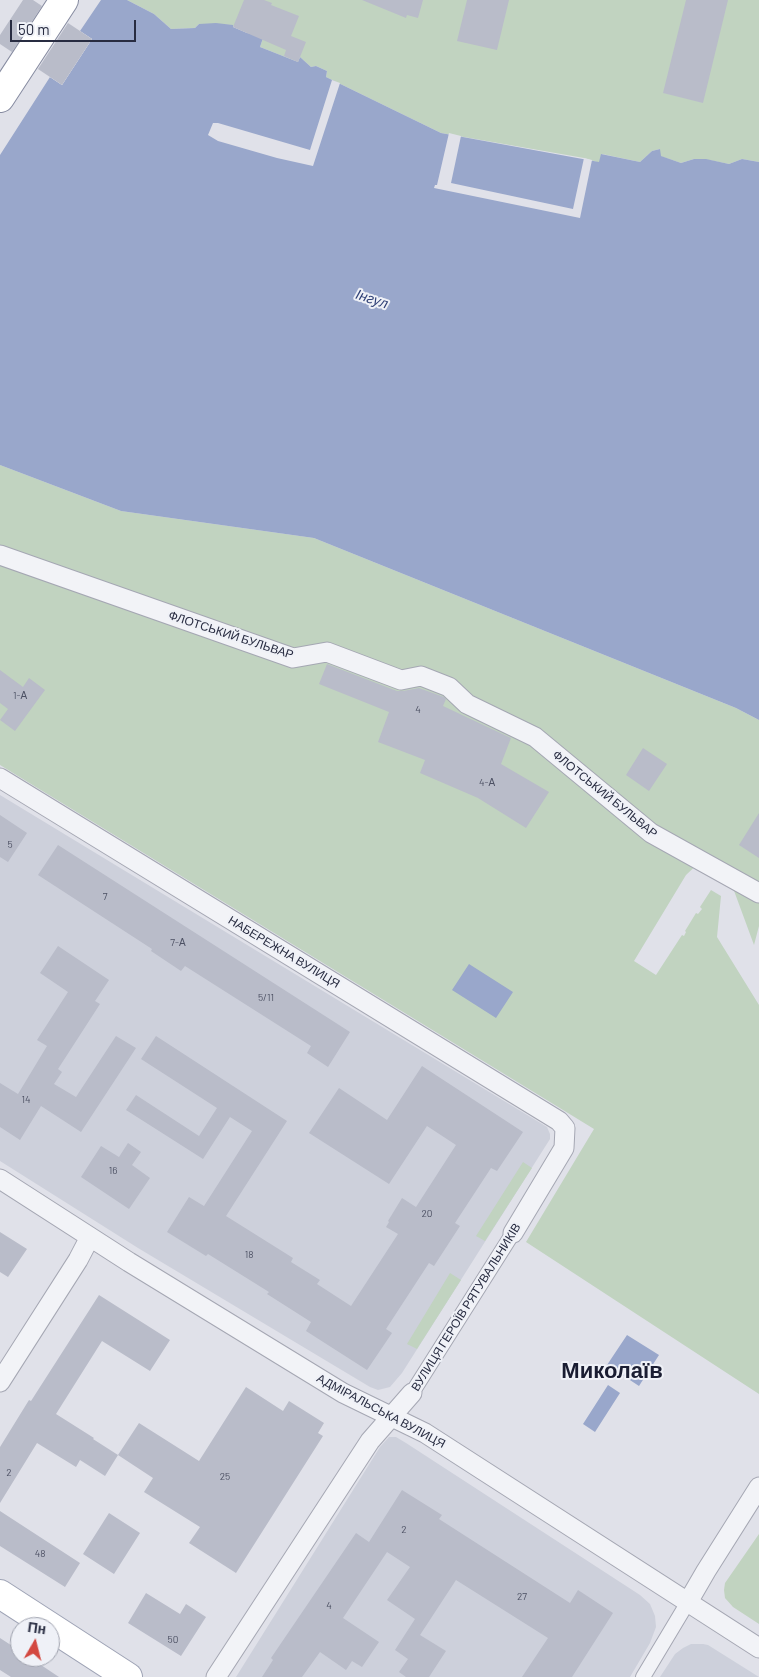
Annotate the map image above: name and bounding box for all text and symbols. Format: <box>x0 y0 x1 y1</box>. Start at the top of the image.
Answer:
scale bar <box>12 10 139 42</box>
text: 50 m <box>18 20 50 38</box>
water label: Інгул <box>354 286 390 312</box>
street label: ФЛОТСЬКИЙ БУЛЬВАР <box>167 608 295 662</box>
house number: 1-А <box>13 690 27 702</box>
house number: 4 <box>415 704 421 716</box>
street label: ФЛОТСЬКИЙ БУЛЬВАР <box>550 747 660 841</box>
house number: 4-А <box>479 777 495 789</box>
house number: 5 <box>7 839 13 851</box>
house number: 7 <box>103 891 107 903</box>
street label: НАБЕРЕЖНА ВУЛИЦЯ <box>226 913 342 991</box>
house number: 7-А <box>170 937 186 949</box>
house number: 5/11 <box>258 992 274 1004</box>
house number: 14 <box>21 1094 31 1106</box>
house number: 16 <box>109 1165 117 1177</box>
house number: 20 <box>421 1208 433 1220</box>
street label: ВУЛИЦЯ ГЕРОЇВ РЯТУВАЛЬНИКІВ <box>408 1220 524 1394</box>
house number: 18 <box>245 1249 253 1261</box>
district label: Миколаїв <box>561 1358 663 1384</box>
street label: АДМІРАЛЬСЬКА ВУЛИЦЯ <box>314 1371 448 1451</box>
house number: 2 <box>6 1467 12 1479</box>
house number: 25 <box>220 1471 230 1483</box>
house number: 2 <box>401 1524 407 1536</box>
house number: 48 <box>35 1548 45 1560</box>
house number: 27 <box>517 1591 527 1603</box>
house number: 4 <box>326 1600 332 1612</box>
north arrow <box>10 1617 60 1667</box>
text: Пн <box>27 1618 47 1637</box>
house number: 50 <box>168 1634 178 1646</box>

